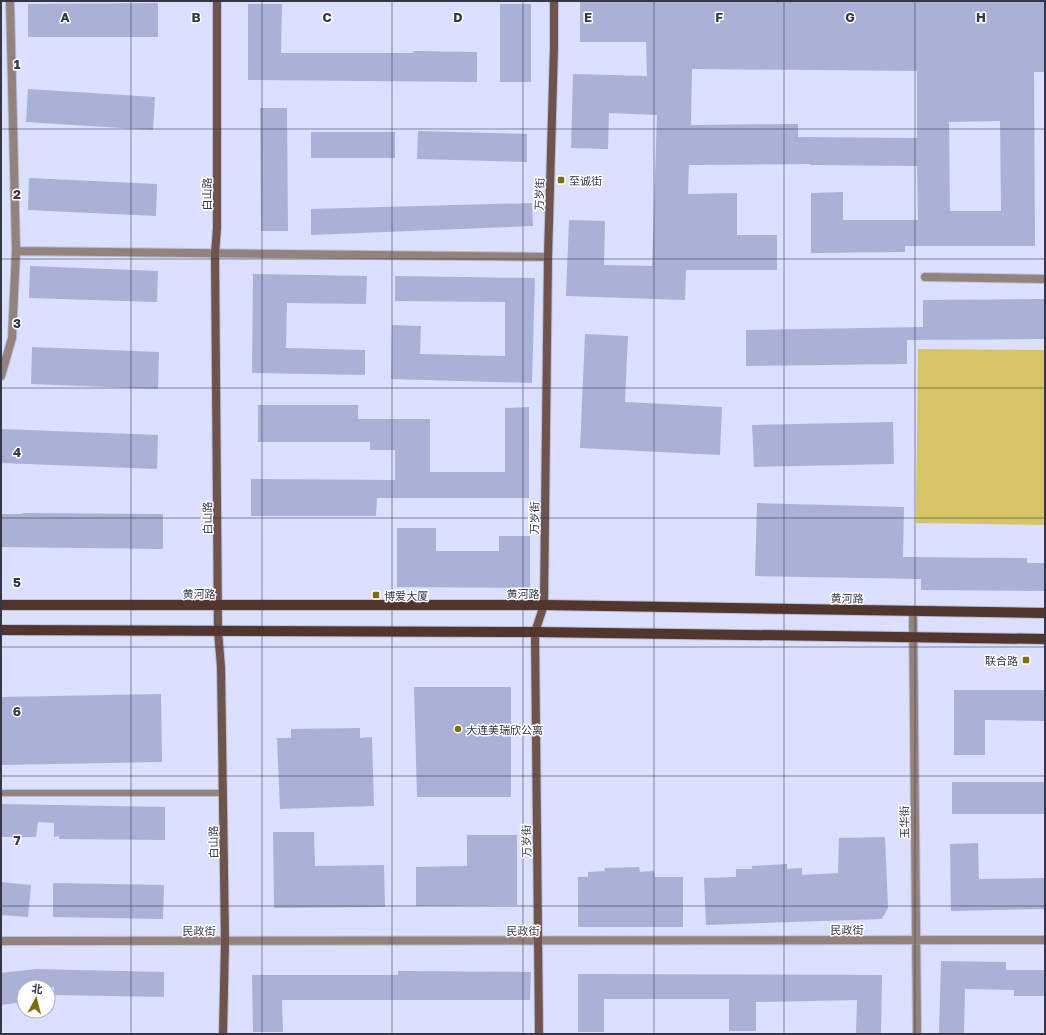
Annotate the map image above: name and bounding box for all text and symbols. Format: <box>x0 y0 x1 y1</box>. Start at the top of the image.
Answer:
text: A <box>60 9 70 25</box>
text: B <box>191 9 201 25</box>
text: C <box>322 9 332 25</box>
text: D <box>453 9 463 25</box>
text: E <box>584 9 592 25</box>
text: F <box>715 9 723 25</box>
text: G <box>845 9 855 25</box>
text: H <box>976 9 986 25</box>
text: 1 <box>14 56 21 72</box>
place label: 至诚街 <box>569 174 602 187</box>
marker: 至诚街 <box>556 175 566 185</box>
street label: 万岁街 <box>532 177 546 211</box>
street label: 白山路 <box>200 178 213 211</box>
text: 2 <box>13 186 21 202</box>
text: 3 <box>13 315 21 331</box>
text: 4 <box>13 444 21 460</box>
street label: 白山路 <box>200 501 214 535</box>
street label: 万岁街 <box>527 501 541 535</box>
text: 5 <box>13 574 21 590</box>
street label: 黄河路 <box>183 587 216 600</box>
street label: 黄河路 <box>507 587 540 600</box>
place label: 博爱大厦 <box>384 589 428 602</box>
marker: 博爱大厦 <box>371 590 381 600</box>
street label: 黄河路 <box>830 591 864 605</box>
place label: 联合路 <box>985 654 1018 667</box>
marker: 联合路 <box>1021 655 1031 665</box>
text: 6 <box>13 703 21 719</box>
place label: 大连美瑞欣公离 <box>466 723 543 736</box>
marker: 大连美瑞欣公离 <box>453 724 463 734</box>
street label: 玉华街 <box>897 805 911 839</box>
street label: 万岁街 <box>519 824 533 858</box>
street label: 白山路 <box>206 825 220 859</box>
text: 7 <box>13 832 21 848</box>
street label: 民政街 <box>831 923 864 936</box>
street label: 民政街 <box>183 924 216 937</box>
street label: 民政街 <box>507 924 540 937</box>
north arrow <box>16 979 56 1019</box>
text: 北 <box>31 981 44 996</box>

